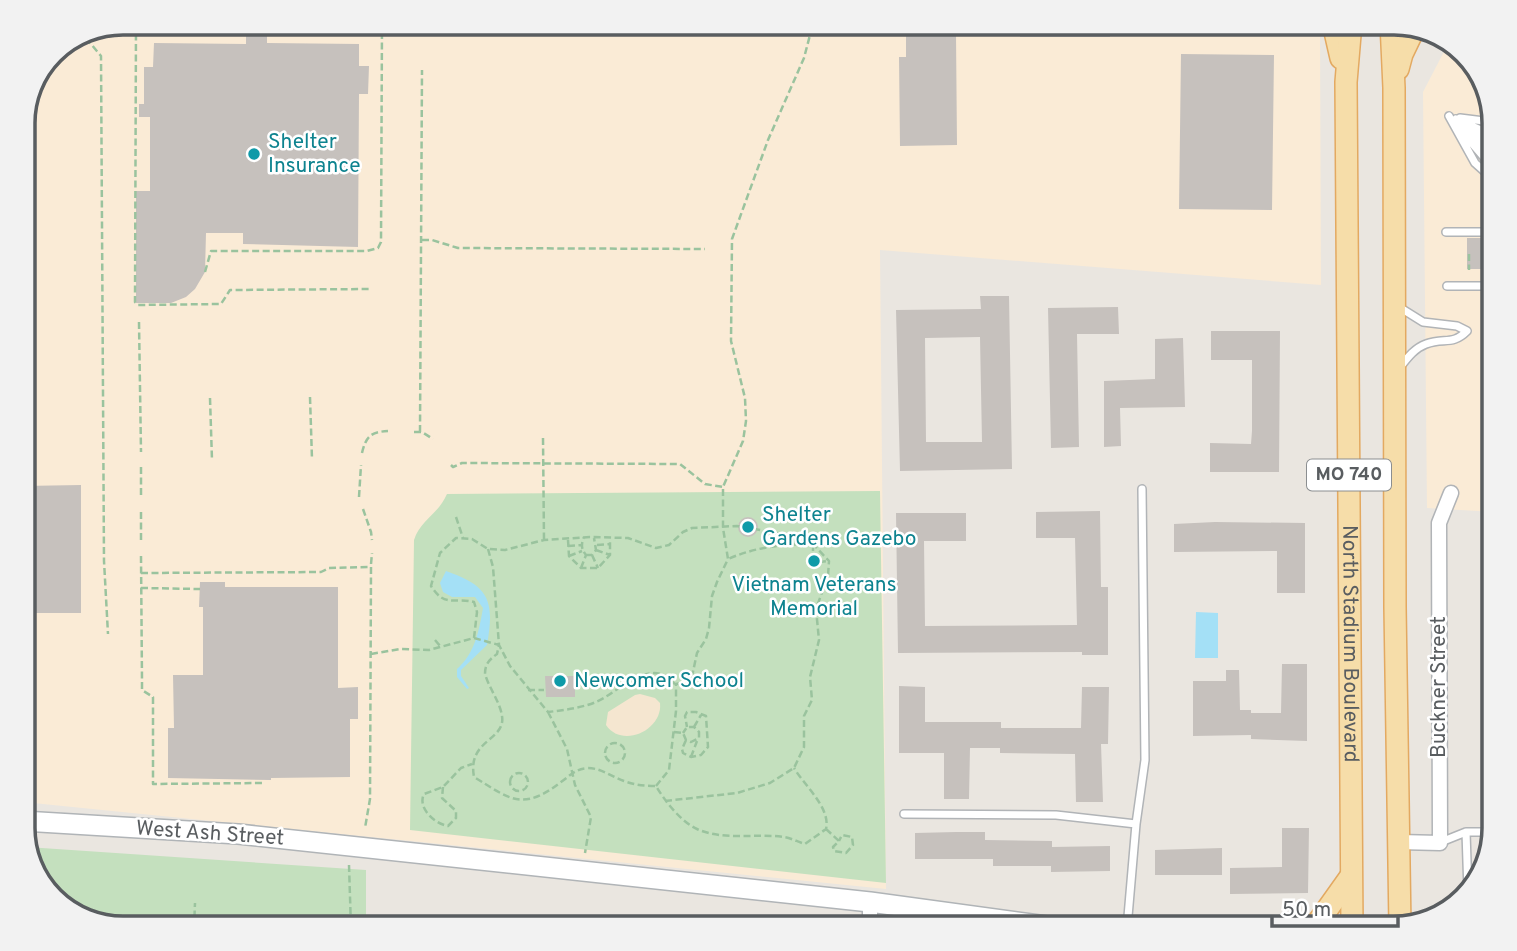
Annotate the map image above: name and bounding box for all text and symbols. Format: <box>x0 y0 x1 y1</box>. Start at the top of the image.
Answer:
place label: Shelter Insurance <box>268 129 361 180</box>
marker: Shelter Insurance <box>246 146 262 162</box>
road number: MO 740 <box>1307 460 1391 490</box>
place label: Shelter Gardens Gazebo <box>762 502 916 553</box>
marker: Shelter Gardens Gazebo <box>740 519 756 535</box>
street label: North Stadium Boulevard <box>1336 525 1364 763</box>
marker: Vietnam Veterans Memorial <box>806 553 822 569</box>
place label: Vietnam Veterans Memorial <box>731 572 897 623</box>
street label: Buckner Street <box>1426 616 1453 758</box>
place label: Newcomer School <box>574 668 744 695</box>
marker: Newcomer School <box>552 673 568 689</box>
street label: West Ash Street <box>135 815 285 853</box>
scale bar <box>1272 884 1398 928</box>
text: 50 m <box>1282 897 1331 924</box>

